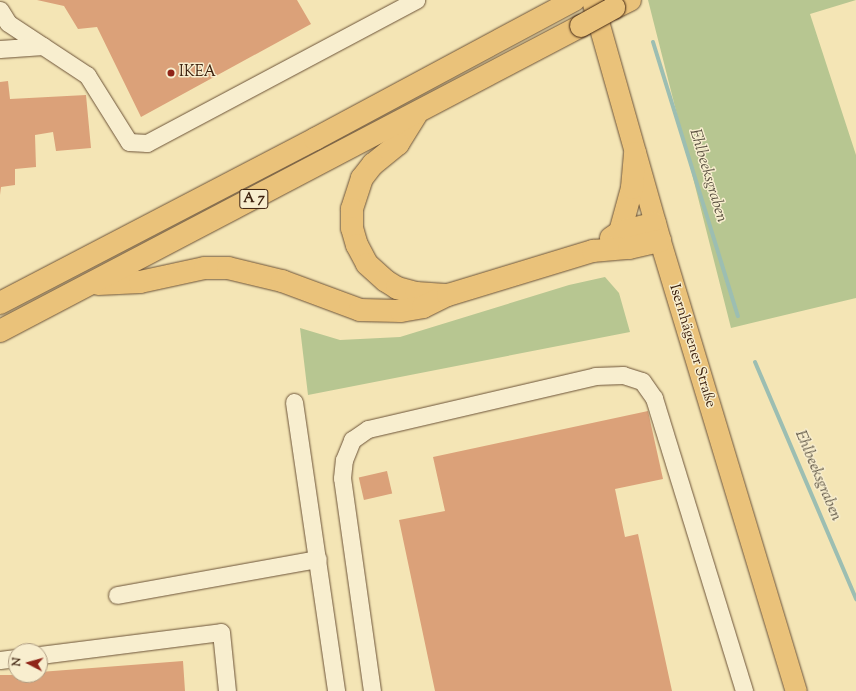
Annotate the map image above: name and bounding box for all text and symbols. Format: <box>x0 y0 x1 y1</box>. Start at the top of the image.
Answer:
place label: IKEA <box>179 64 216 82</box>
marker: IKEA <box>166 68 176 78</box>
water label: Ehlbeeksgraben <box>684 127 730 225</box>
road number: A 7 <box>239 187 269 211</box>
street label: Isernhägener Straße <box>665 282 719 410</box>
water label: Ehlbeeksgraben <box>789 428 845 524</box>
north arrow <box>8 643 48 683</box>
text: N <box>9 657 25 667</box>

